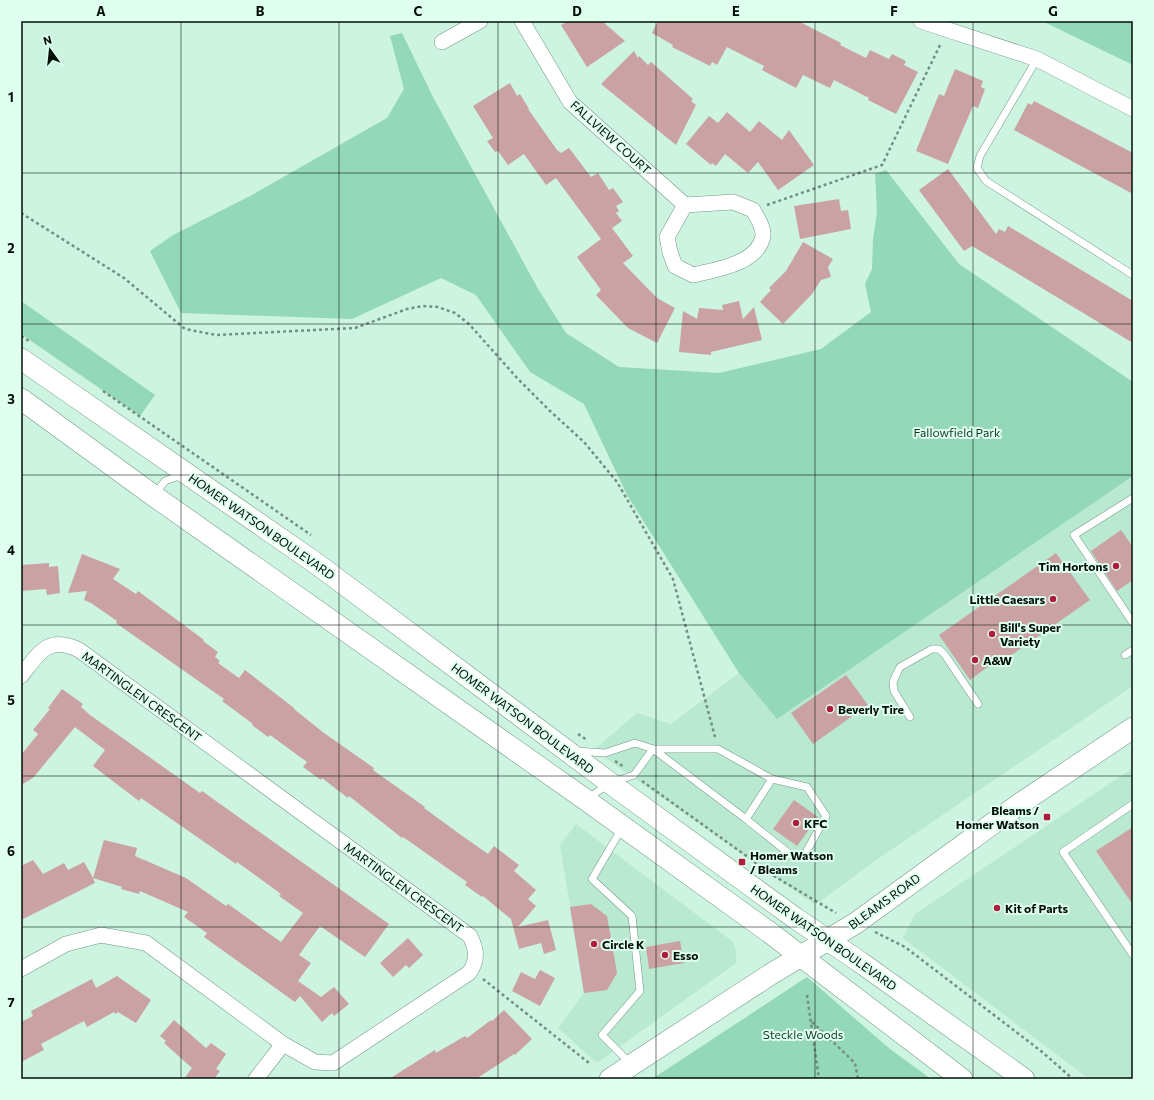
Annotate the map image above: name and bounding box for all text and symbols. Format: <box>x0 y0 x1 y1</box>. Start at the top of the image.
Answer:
text: A <box>96 3 106 19</box>
text: B <box>256 3 265 19</box>
text: C <box>414 3 423 19</box>
text: D <box>572 3 582 19</box>
text: E <box>732 3 740 19</box>
text: F <box>890 3 898 19</box>
text: G <box>1048 3 1058 19</box>
north arrow <box>30 30 70 70</box>
text: N <box>42 33 53 47</box>
text: 1 <box>8 89 14 105</box>
street label: FALLVIEW COURT <box>568 97 654 177</box>
text: 2 <box>7 240 15 256</box>
text: 3 <box>7 391 15 407</box>
park label: Fallowfield Park <box>913 425 1001 439</box>
street label: HOMER WATSON BOULEVARD <box>186 470 338 582</box>
text: 4 <box>7 542 15 558</box>
place label: Tim Hortons <box>1038 559 1108 573</box>
marker: Tim Hortons <box>1111 561 1121 571</box>
place label: Little Caesars <box>970 592 1045 606</box>
marker: Little Caesars <box>1048 594 1058 604</box>
place label: Bill's Super Variety <box>1000 620 1061 648</box>
marker: Bill's Super Variety <box>987 629 997 639</box>
street label: MARTINGLEN CRESCENT <box>80 648 205 744</box>
place label: A&W <box>983 653 1013 667</box>
marker: A&W <box>970 655 980 665</box>
street label: HOMER WATSON BOULEVARD <box>449 660 597 776</box>
text: 5 <box>7 692 15 708</box>
place label: Beverly Tire <box>838 702 904 716</box>
marker: Beverly Tire <box>825 704 835 714</box>
place label: Bleams / Homer Watson <box>956 803 1040 831</box>
marker: Bleams / Homer Watson <box>1042 812 1052 822</box>
place label: KFC <box>804 816 828 830</box>
marker: KFC <box>791 818 801 828</box>
street label: MARTINGLEN CRESCENT <box>342 839 467 935</box>
text: 6 <box>7 843 15 859</box>
place label: Homer Watson / Bleams <box>750 848 833 876</box>
marker: Homer Watson / Bleams <box>737 857 747 867</box>
street label: BLEAMS ROAD <box>845 870 923 932</box>
street label: HOMER WATSON BOULEVARD <box>748 881 900 993</box>
place label: Kit of Parts <box>1005 901 1069 915</box>
marker: Kit of Parts <box>992 903 1002 913</box>
place label: Circle K <box>602 937 645 951</box>
marker: Circle K <box>589 939 599 949</box>
place label: Esso <box>673 948 698 962</box>
marker: Esso <box>660 950 670 960</box>
text: 7 <box>7 994 15 1010</box>
park label: Steckle Woods <box>763 1027 843 1041</box>

